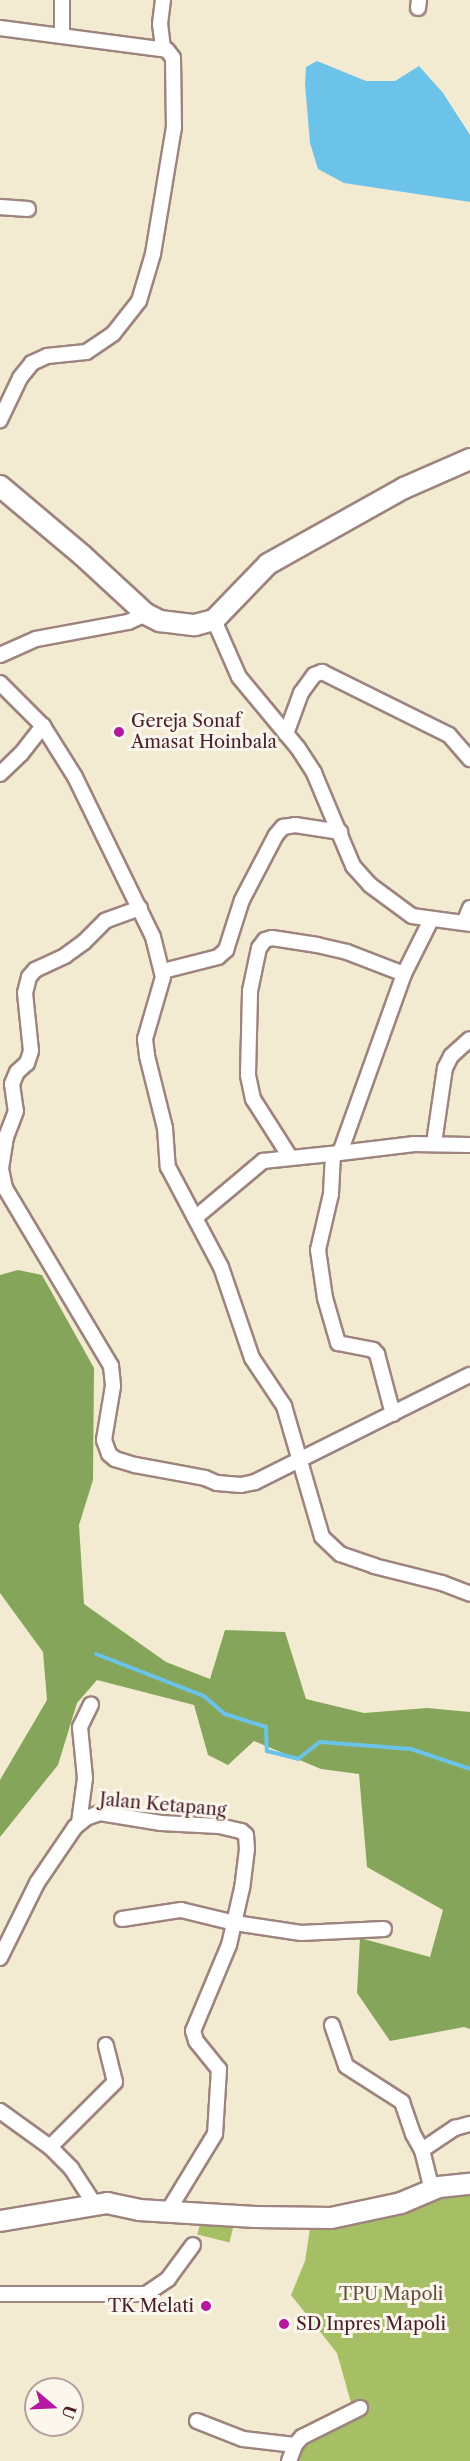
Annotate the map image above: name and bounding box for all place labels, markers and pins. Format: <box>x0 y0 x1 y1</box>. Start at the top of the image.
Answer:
place label: Gereja Sonaf Amasat Hoinbala <box>131 711 277 754</box>
marker: Gereja Sonaf Amasat Hoinbala <box>112 725 126 739</box>
place label: TK Melati <box>107 2295 194 2317</box>
marker: TK Melati <box>199 2299 213 2313</box>
place label: SD Inpres Mapoli <box>296 2313 446 2335</box>
marker: SD Inpres Mapoli <box>277 2317 291 2331</box>

